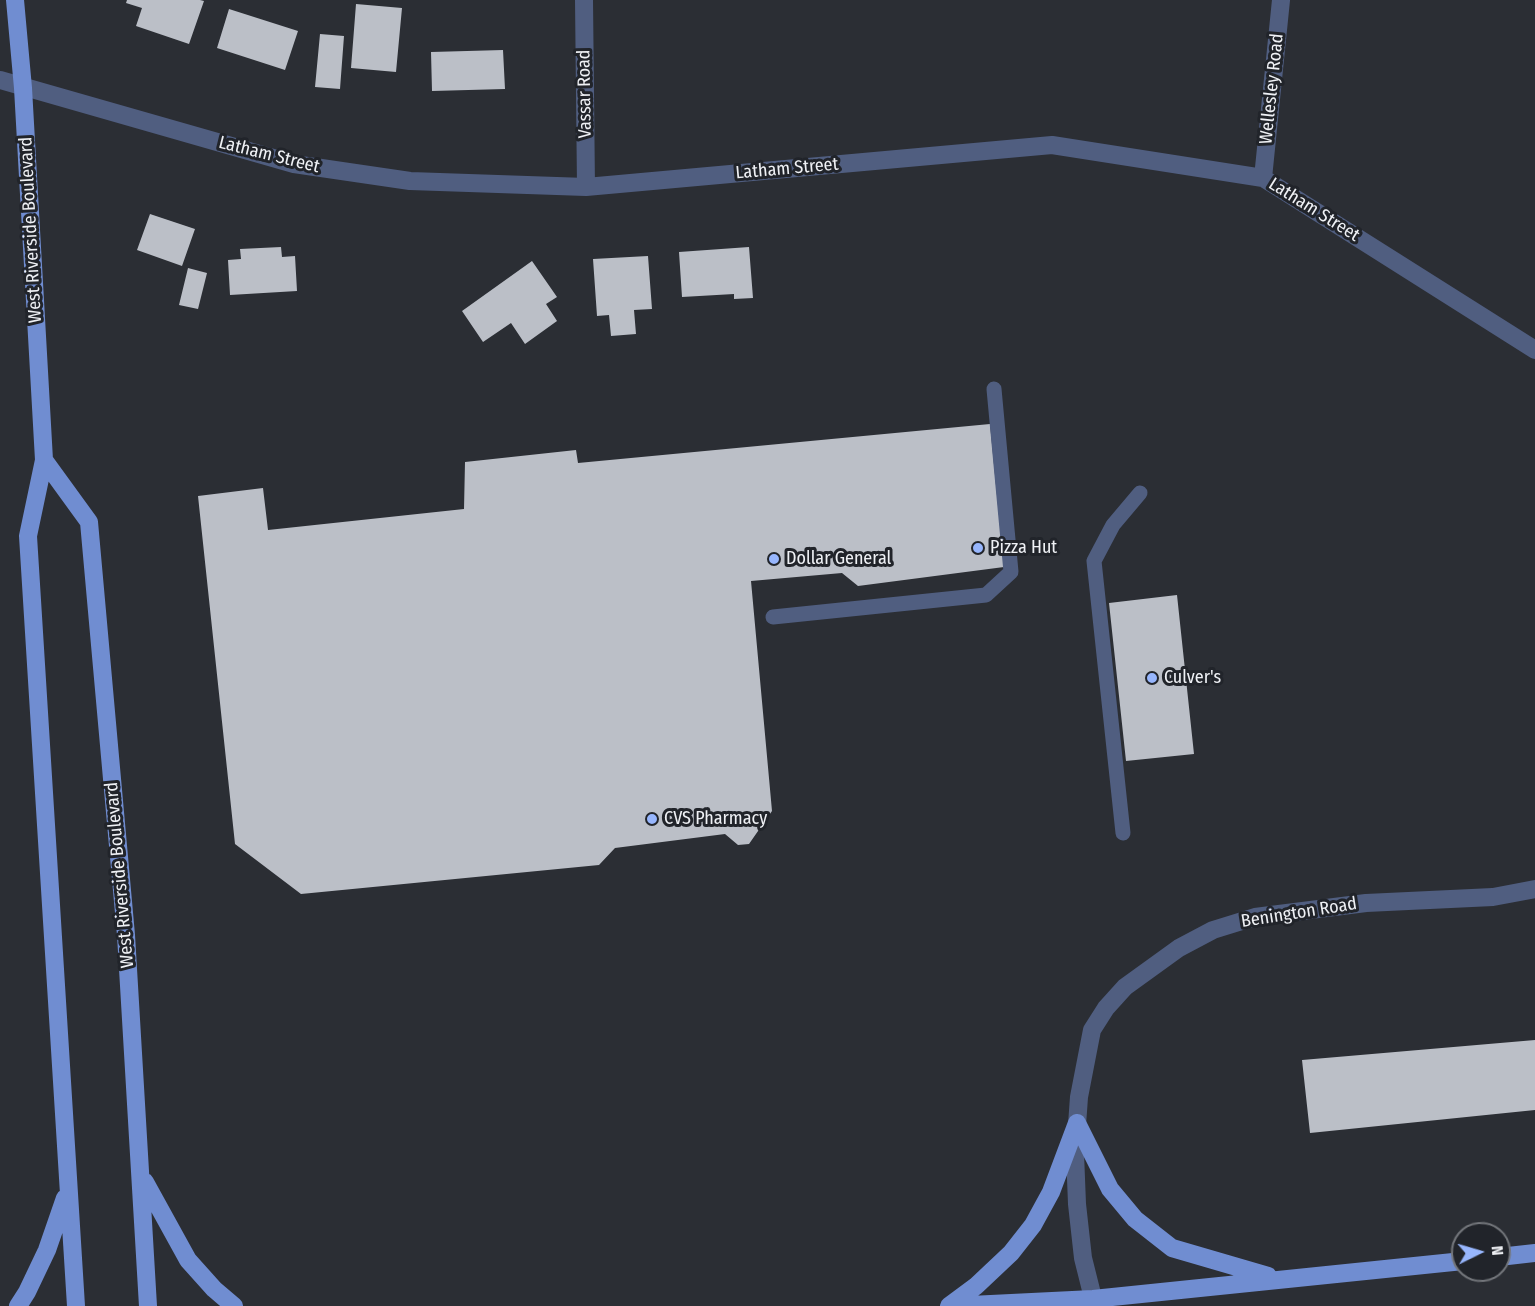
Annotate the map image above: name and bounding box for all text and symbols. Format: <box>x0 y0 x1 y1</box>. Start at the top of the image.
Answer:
street label: Wellesley Road <box>1255 33 1289 145</box>
street label: Vassar Road <box>573 49 597 139</box>
street label: Latham Street <box>216 132 322 178</box>
street label: West Riverside Boulevard <box>15 136 47 324</box>
street label: Latham Street <box>735 154 839 184</box>
street label: Latham Street <box>1265 173 1363 247</box>
place label: Pizza Hut <box>990 537 1057 559</box>
marker: Pizza Hut <box>971 541 985 555</box>
place label: Dollar General <box>786 548 891 570</box>
marker: Dollar General <box>767 552 781 566</box>
place label: Culver's <box>1164 667 1221 689</box>
marker: Culver's <box>1145 671 1159 685</box>
street label: West Riverside Boulevard <box>101 781 139 969</box>
place label: CVS Pharmacy <box>664 808 767 830</box>
marker: CVS Pharmacy <box>645 812 659 826</box>
street label: Benington Road <box>1240 893 1358 933</box>
north arrow <box>1451 1222 1511 1282</box>
text: N <box>1488 1245 1507 1256</box>

